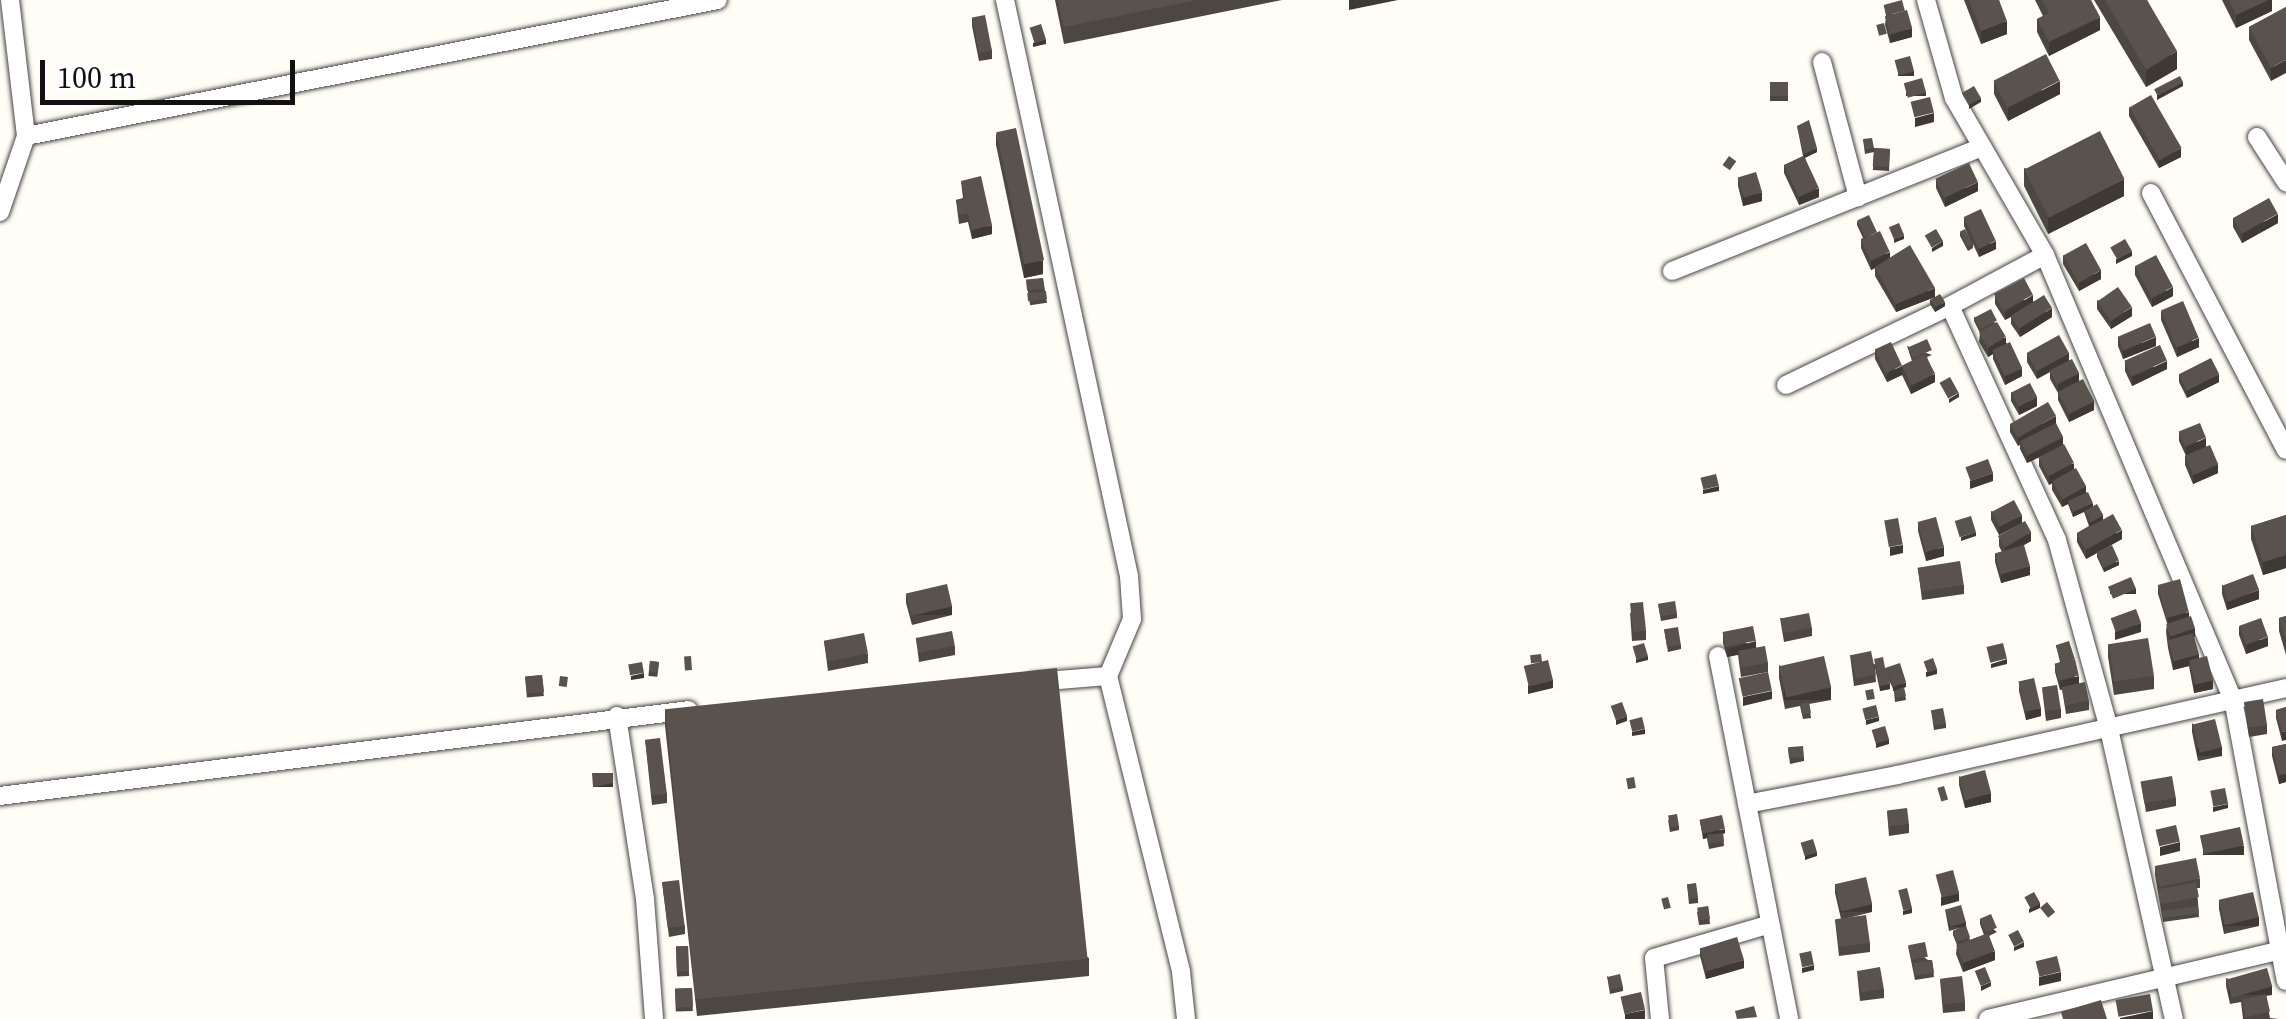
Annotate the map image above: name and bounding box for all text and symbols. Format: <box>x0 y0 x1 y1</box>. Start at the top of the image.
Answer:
scale bar <box>45 40 300 102</box>
text: 100 m <box>57 57 136 98</box>

